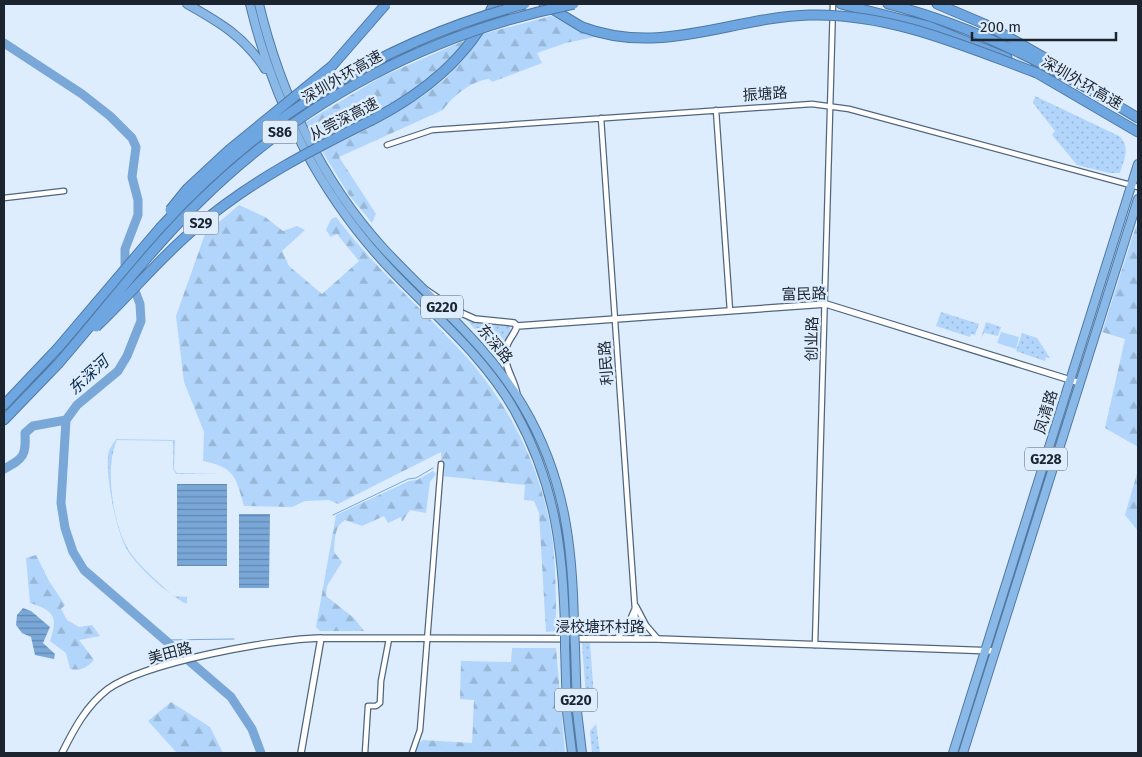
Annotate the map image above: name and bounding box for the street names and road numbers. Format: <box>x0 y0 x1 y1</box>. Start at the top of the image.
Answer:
street label: 深圳外环高速 <box>299 47 385 107</box>
street label: 深圳外环高速 <box>1039 53 1125 113</box>
street label: 振塘路 <box>742 83 788 105</box>
street label: 从莞深高速 <box>306 94 382 144</box>
road number: S86 <box>262 120 298 144</box>
road number: S29 <box>184 212 218 234</box>
street label: 富民路 <box>781 285 827 303</box>
road number: G220 <box>421 296 463 318</box>
street label: 创业路 <box>803 316 821 362</box>
street label: 东深路 <box>474 321 516 367</box>
street label: 利民路 <box>595 340 617 386</box>
street label: 凤清路 <box>1031 388 1061 436</box>
road number: G228 <box>1025 448 1067 470</box>
street label: 浸校塘环村路 <box>555 618 645 636</box>
street label: 美田路 <box>146 638 194 668</box>
road number: G220 <box>555 688 597 712</box>

